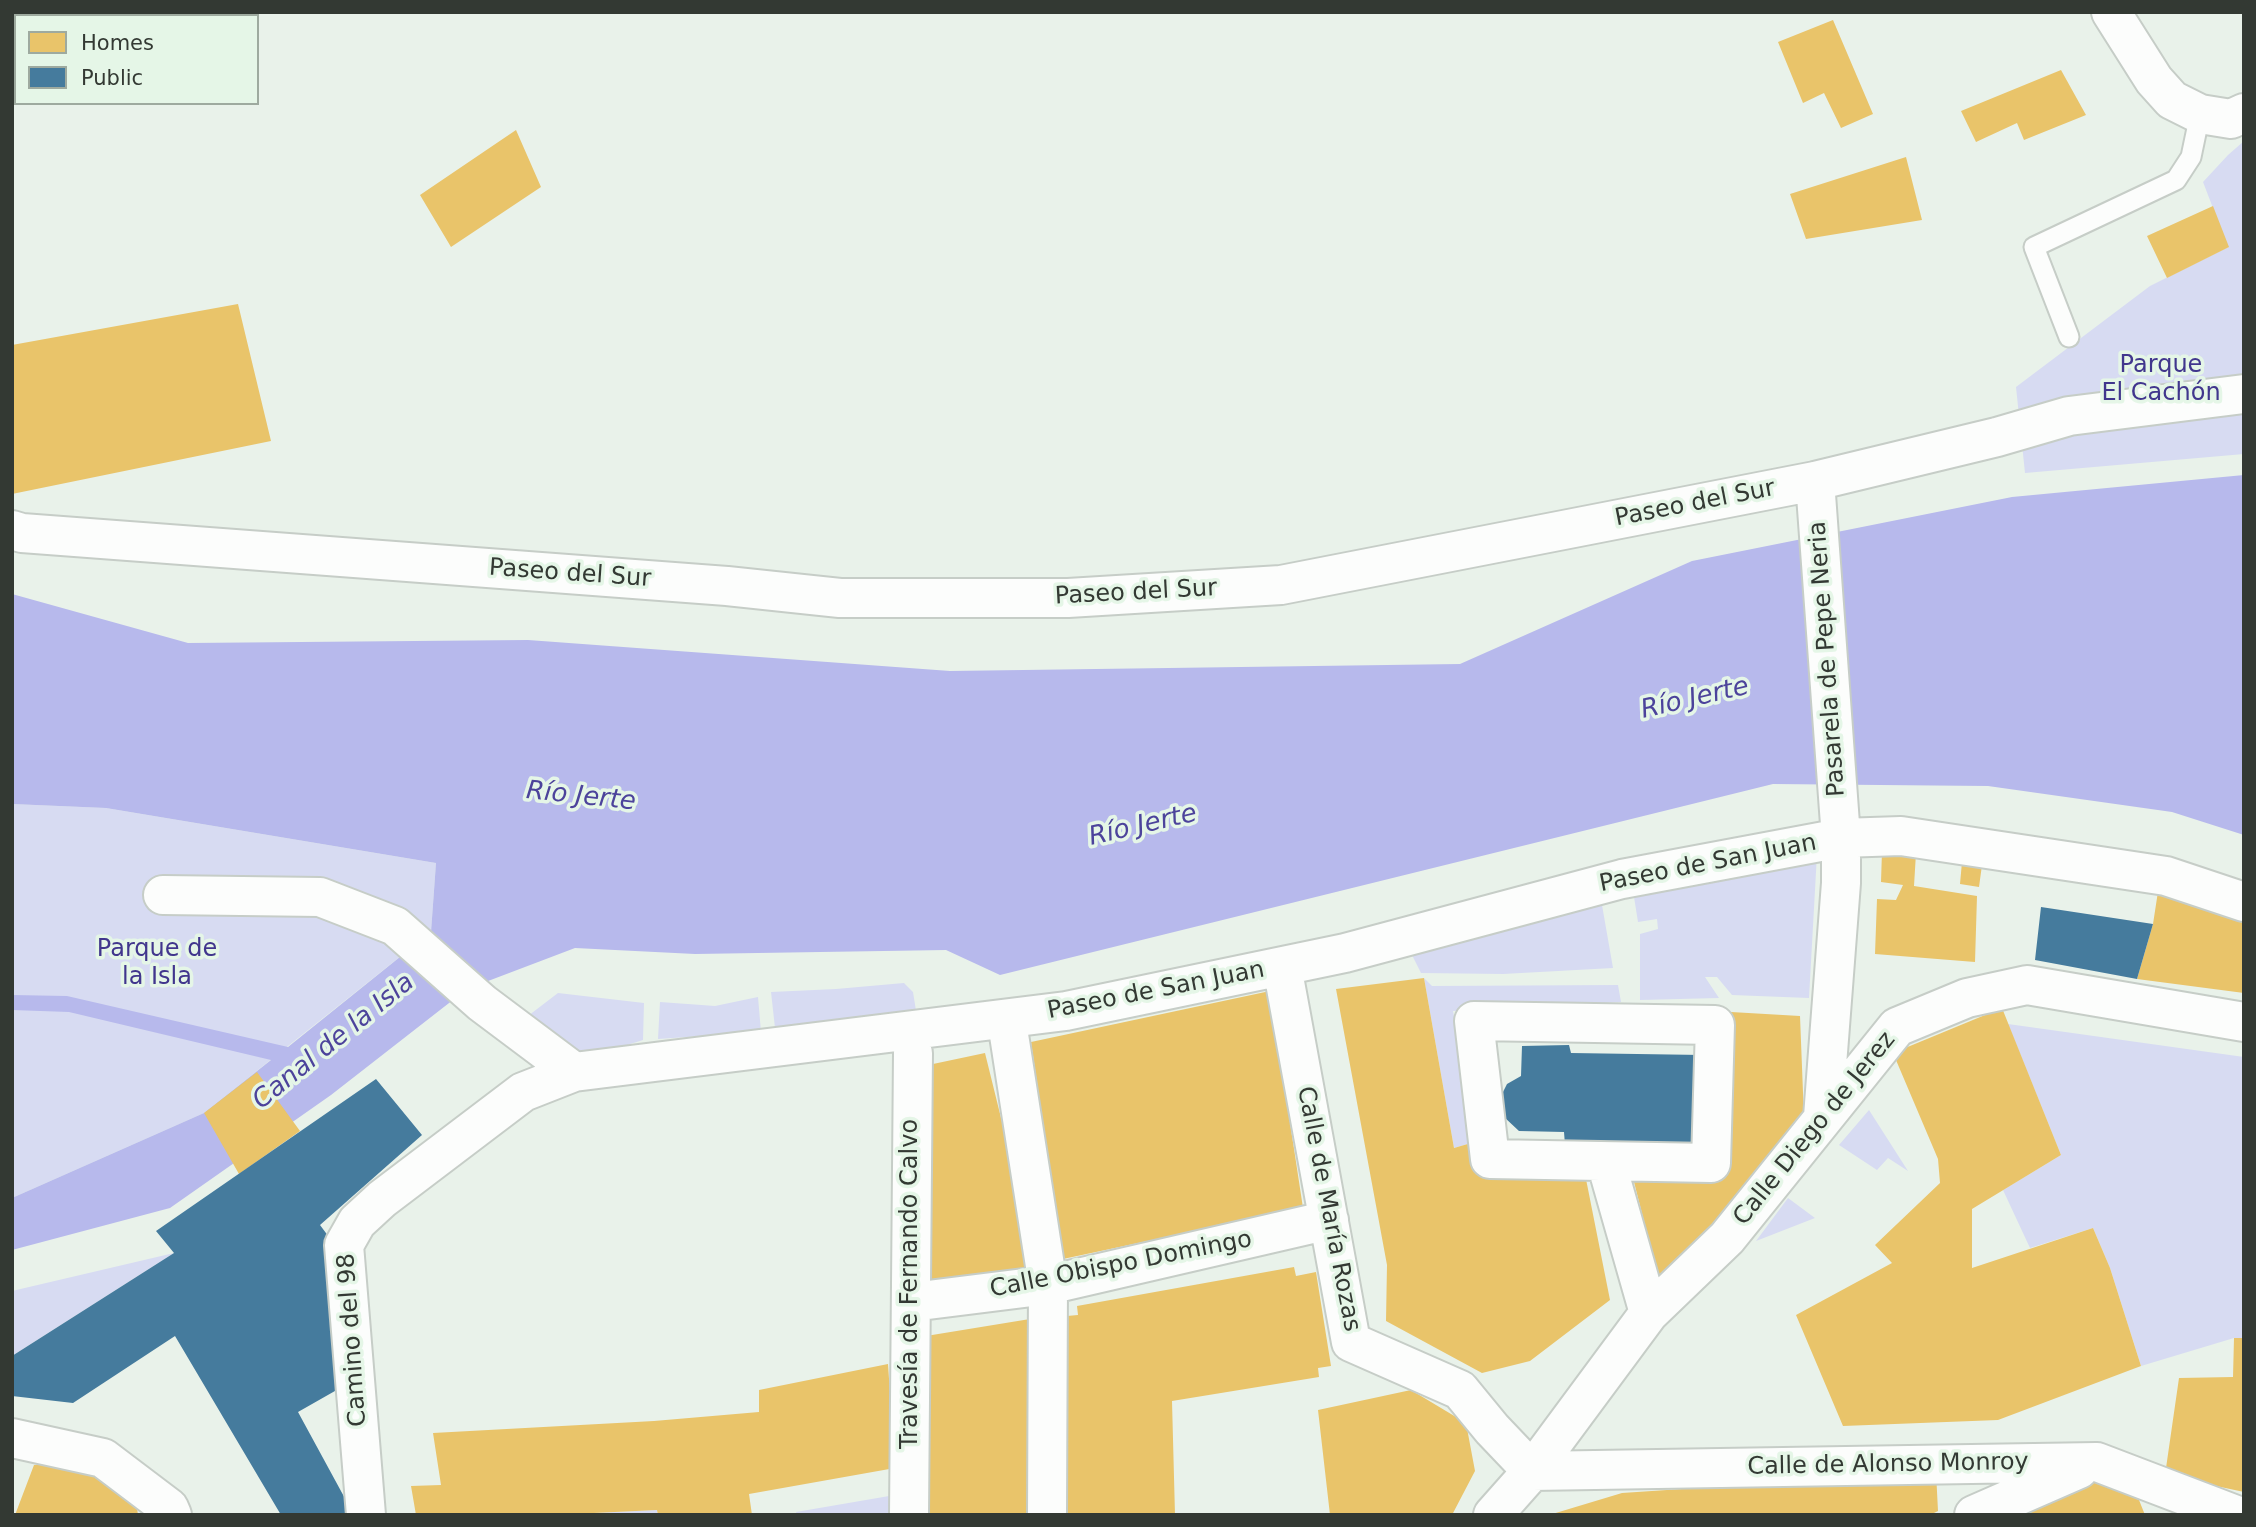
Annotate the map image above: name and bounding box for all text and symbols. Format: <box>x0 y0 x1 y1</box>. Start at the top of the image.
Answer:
legend <box>14 14 259 105</box>
text: Homes <box>81 31 154 55</box>
text: Public <box>81 66 143 90</box>
park label: Parque El Cachón <box>2101 352 2221 408</box>
street label: Paseo del Sur <box>1613 474 1777 534</box>
street label: Pasarela de Pepe Neria <box>1804 520 1852 798</box>
street label: Paseo del Sur <box>488 554 652 594</box>
street label: Paseo del Sur <box>1054 574 1218 612</box>
water label: Río Jerte <box>1638 671 1752 727</box>
water label: Río Jerte <box>525 776 637 818</box>
water label: Río Jerte <box>1086 798 1200 854</box>
street label: Paseo de San Juan <box>1597 829 1819 899</box>
park label: Parque de la Isla <box>97 936 217 992</box>
street label: Paseo de San Juan <box>1045 956 1267 1026</box>
water label: Canal de la Isla <box>247 967 421 1117</box>
street label: Calle Diego de Jerez <box>1728 1026 1902 1232</box>
street label: Calle de María Rozas <box>1290 1084 1366 1334</box>
street label: Travesía de Fernando Calvo <box>897 1119 925 1449</box>
street label: Calle Obispo Domingo <box>988 1225 1254 1305</box>
street label: Camino del 98 <box>333 1252 373 1428</box>
street label: Calle de Alonso Monroy <box>1747 1448 2029 1482</box>

